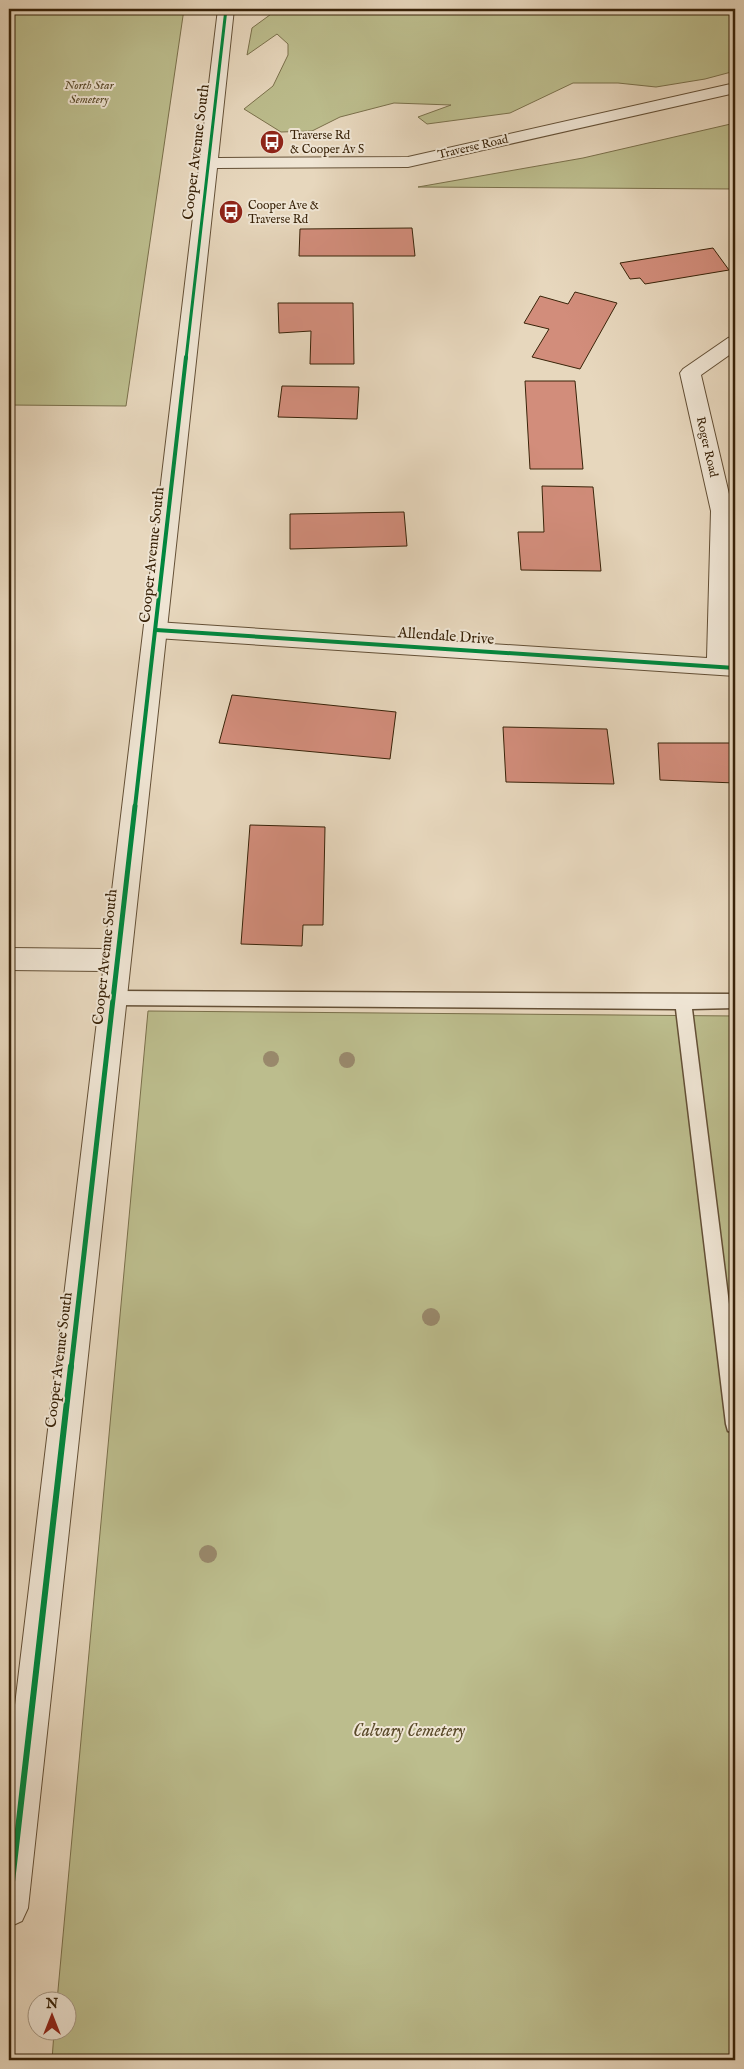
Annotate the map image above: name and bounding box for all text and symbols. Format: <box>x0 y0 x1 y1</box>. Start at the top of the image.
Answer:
park label: North Star Semetery <box>64 78 114 107</box>
street label: Cooper Avenue South <box>178 83 214 221</box>
place label: Traverse Rd & Cooper Av S <box>290 128 364 158</box>
bus stop icon: Traverse Rd & Cooper Av S <box>259 129 285 155</box>
street label: Traverse Road <box>436 131 510 162</box>
place label: Cooper Ave & Traverse Rd <box>248 198 319 227</box>
bus stop icon: Cooper Ave & Traverse Rd <box>218 199 244 225</box>
street label: Roger Road <box>693 415 721 479</box>
street label: Cooper Avenue South <box>135 486 169 624</box>
street label: Allendale Drive <box>396 623 495 649</box>
street label: Cooper Avenue South <box>88 888 122 1026</box>
street label: Cooper Avenue South <box>41 1291 77 1429</box>
park label: Calvary Cemetery <box>353 1720 465 1743</box>
north arrow <box>28 1992 78 2042</box>
text: N <box>45 1995 58 2013</box>

